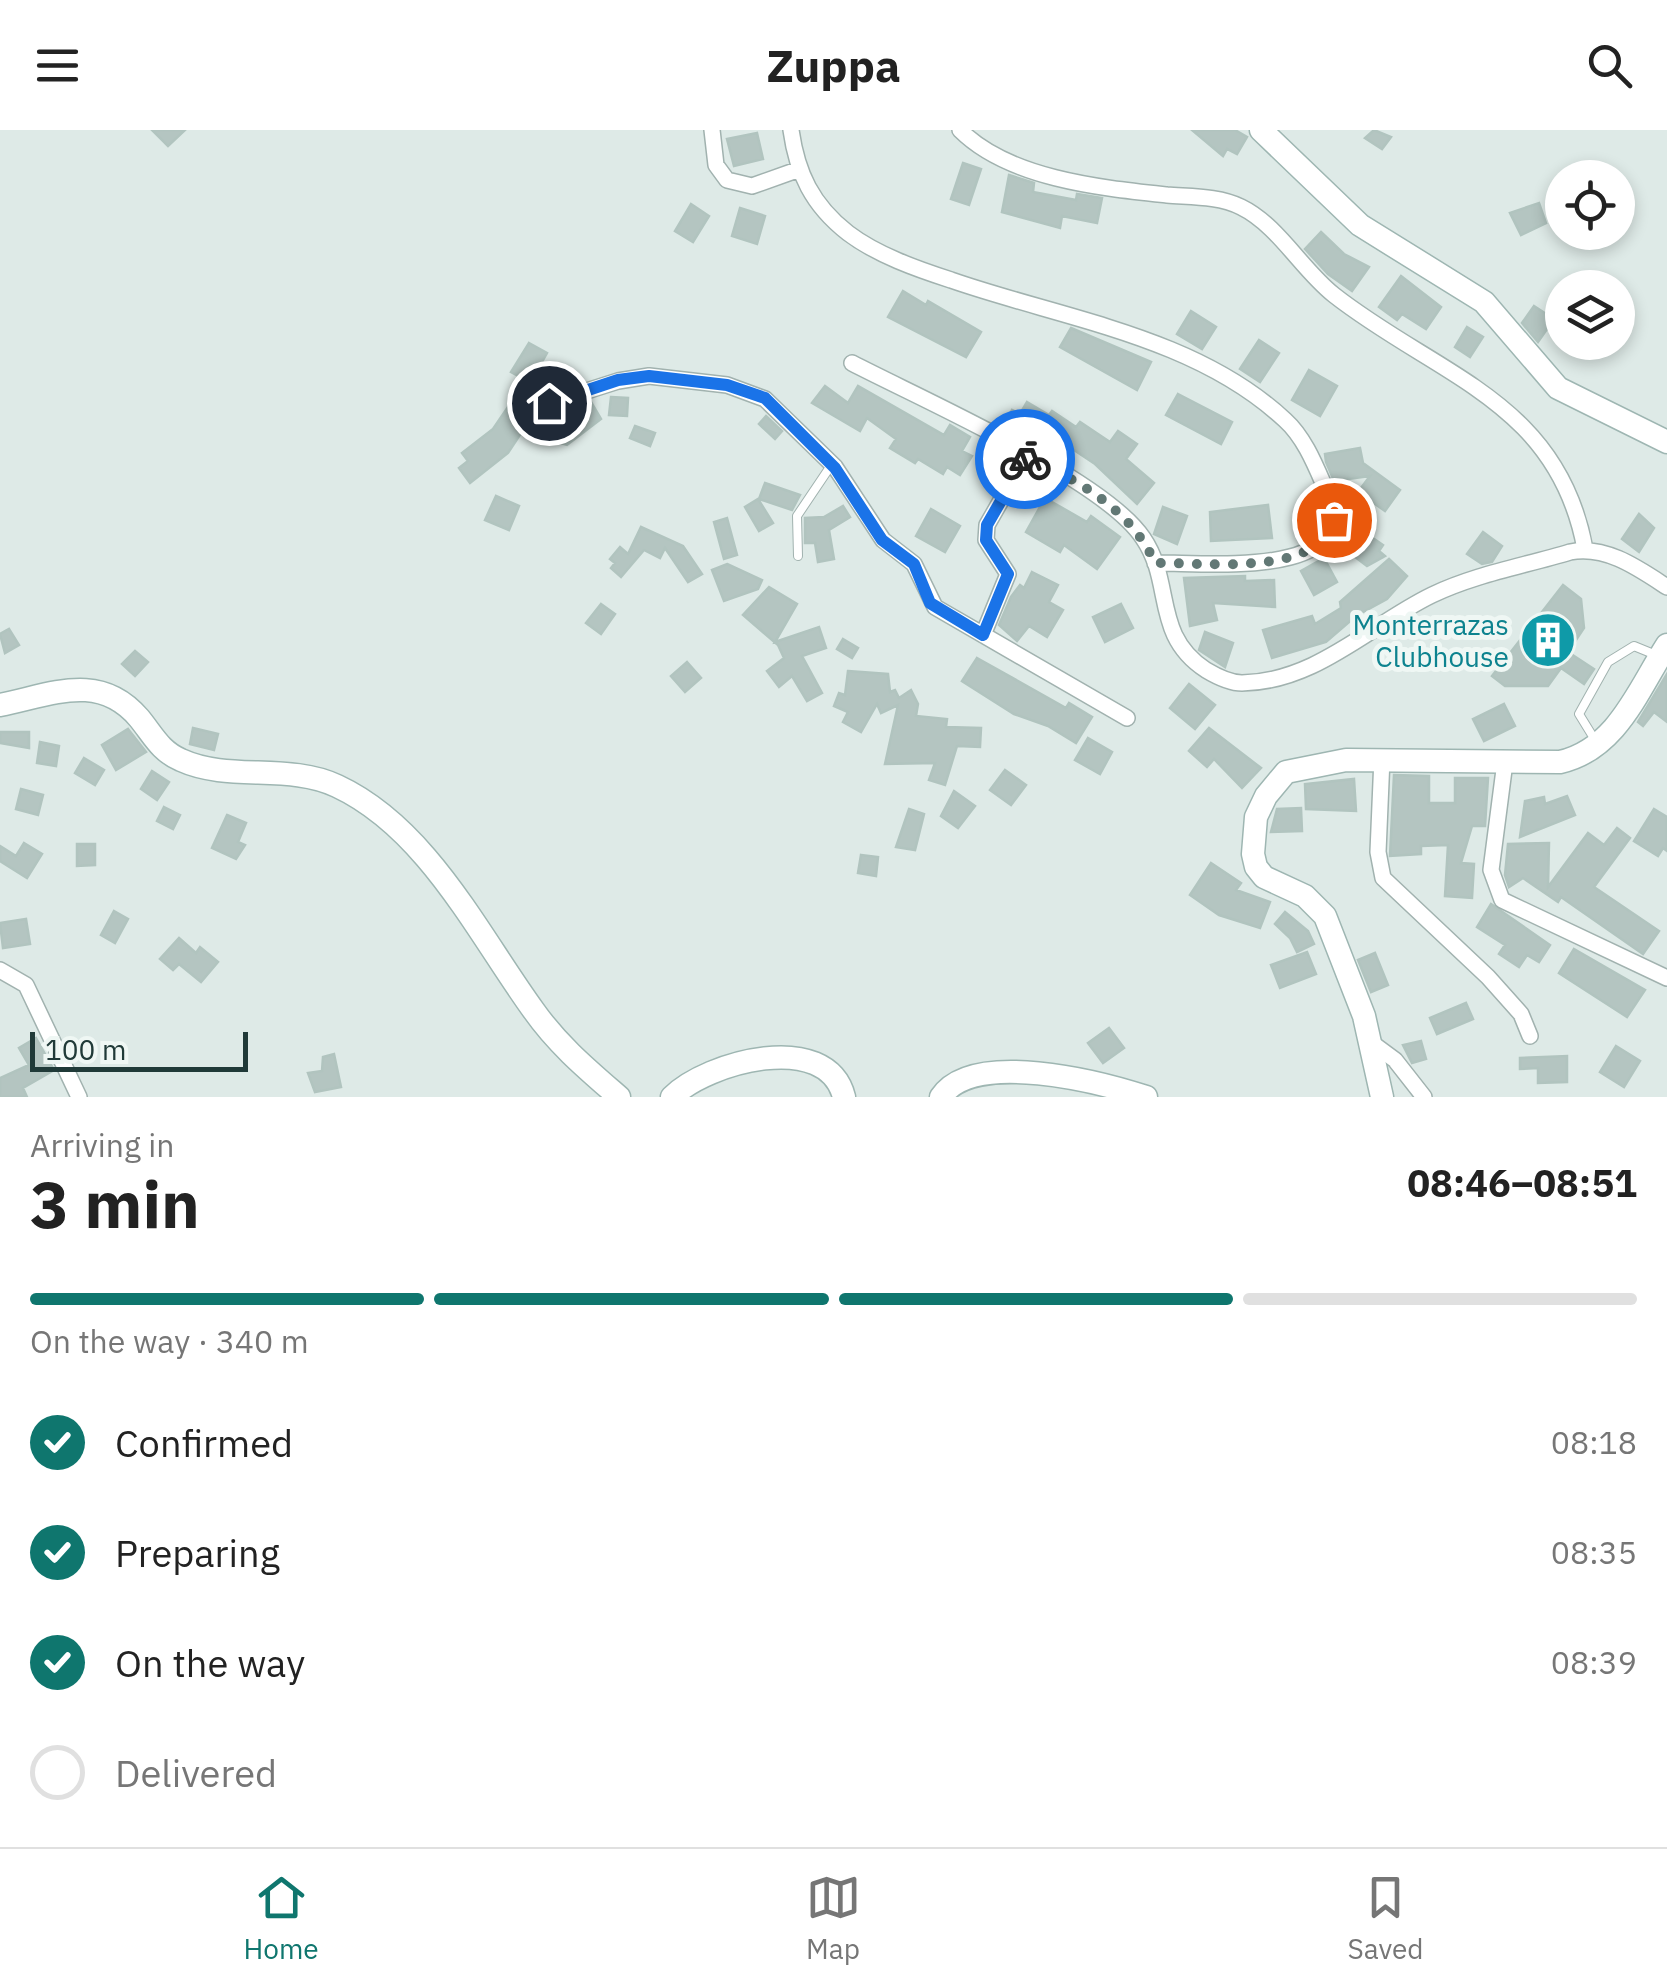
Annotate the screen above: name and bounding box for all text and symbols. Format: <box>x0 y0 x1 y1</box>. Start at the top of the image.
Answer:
text: Zuppa <box>766 36 901 94</box>
icon: menu <box>30 38 85 93</box>
icon: search <box>1582 38 1637 93</box>
map controls <box>1545 160 1635 360</box>
button: locate <box>1545 160 1635 250</box>
button: layers <box>1545 270 1635 360</box>
pin <box>507 361 592 446</box>
icon: home <box>522 376 577 431</box>
courier <box>975 409 1075 509</box>
icon: bike <box>998 432 1053 487</box>
pin <box>1292 478 1377 563</box>
icon: bag <box>1307 493 1362 548</box>
place label: Monterrazas Clubhouse <box>1353 606 1509 675</box>
building icon: Monterrazas Clubhouse <box>1518 610 1578 670</box>
scale bar <box>30 1027 248 1071</box>
text: 100 m <box>45 1031 126 1068</box>
text: Arriving in <box>30 1124 175 1166</box>
text: 08:46–08:51 <box>1407 1158 1637 1207</box>
text: 3 min <box>30 1161 200 1246</box>
text: On the way · 340 m <box>30 1320 309 1362</box>
icon: check <box>30 1415 85 1470</box>
text: Confirmed <box>115 1418 293 1467</box>
text: 08:18 <box>1551 1421 1637 1463</box>
icon: check <box>30 1525 85 1580</box>
text: Preparing <box>115 1528 280 1577</box>
text: 08:35 <box>1551 1531 1637 1573</box>
icon: check <box>30 1635 85 1690</box>
text: On the way <box>115 1638 305 1687</box>
text: 08:39 <box>1551 1641 1637 1683</box>
text: Delivered <box>115 1748 277 1797</box>
tab: Home <box>243 1870 319 1967</box>
tab: Map <box>806 1870 861 1967</box>
tab: Saved <box>1347 1870 1424 1967</box>

